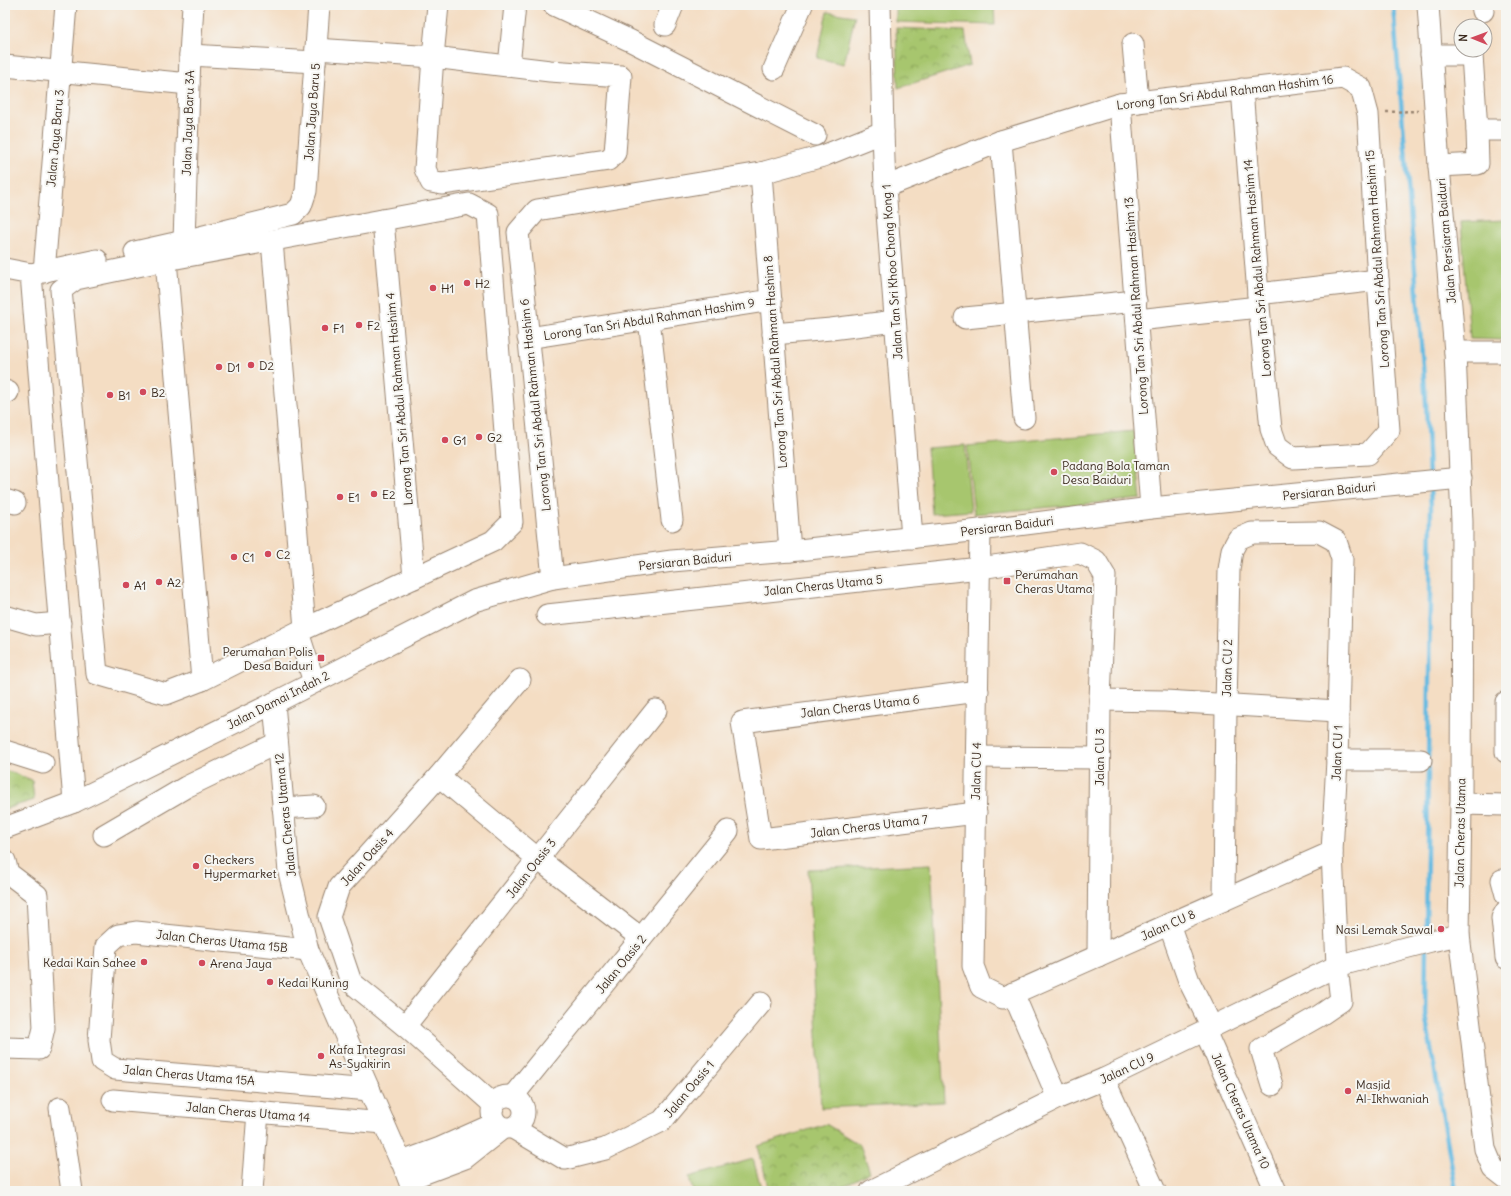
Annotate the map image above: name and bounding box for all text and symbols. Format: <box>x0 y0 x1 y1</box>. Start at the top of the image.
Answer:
north arrow <box>1453 18 1493 58</box>
text: N <box>1456 34 1470 42</box>
street label: Jalan Jaya Baru 5 <box>301 62 323 161</box>
street label: Jalan Jaya Baru 3A <box>179 70 197 176</box>
street label: Lorong Tan Sri Abdul Rahman Hashim 16 <box>1116 71 1334 113</box>
street label: Jalan Jaya Baru 3 <box>43 88 67 187</box>
street label: Lorong Tan Sri Abdul Rahman Hashim 15 <box>1362 149 1392 368</box>
street label: Lorong Tan Sri Abdul Rahman Hashim 14 <box>1240 158 1274 377</box>
street label: Jalan Persiaran Baiduri <box>1433 178 1459 304</box>
street label: Jalan Tan Sri Khoo Chong Kong 1 <box>878 184 906 360</box>
street label: Lorong Tan Sri Abdul Rahman Hashim 13 <box>1121 196 1151 415</box>
street label: Lorong Tan Sri Abdul Rahman Hashim 8 <box>760 255 790 469</box>
place label: H2 <box>475 276 491 291</box>
marker: H2 <box>462 278 472 288</box>
place label: H1 <box>441 281 454 296</box>
marker: H1 <box>428 283 438 293</box>
street label: Lorong Tan Sri Abdul Rahman Hashim 4 <box>382 292 416 506</box>
street label: Lorong Tan Sri Abdul Rahman Hashim 9 <box>542 295 756 343</box>
street label: Lorong Tan Sri Abdul Rahman Hashim 6 <box>516 298 554 512</box>
place label: F2 <box>367 318 381 333</box>
marker: F2 <box>354 320 364 330</box>
place label: F1 <box>333 321 345 336</box>
marker: F1 <box>320 323 330 333</box>
place label: D2 <box>259 358 275 373</box>
place label: D1 <box>227 360 240 375</box>
marker: D2 <box>246 360 256 370</box>
marker: D1 <box>214 362 224 372</box>
place label: B2 <box>151 385 166 400</box>
marker: B2 <box>138 387 148 397</box>
place label: B1 <box>118 388 131 403</box>
marker: B1 <box>105 390 115 400</box>
place label: G2 <box>487 430 503 445</box>
marker: G2 <box>474 432 484 442</box>
place label: G1 <box>453 433 466 448</box>
marker: G1 <box>440 435 450 445</box>
place label: Padang Bola Taman Desa Baiduri <box>1062 458 1170 487</box>
marker: Padang Bola Taman Desa Baiduri <box>1049 467 1059 477</box>
street label: Persiaran Baiduri <box>1282 479 1376 503</box>
place label: E2 <box>382 487 396 502</box>
marker: E2 <box>369 489 379 499</box>
place label: E1 <box>348 490 360 505</box>
marker: E1 <box>335 492 345 502</box>
street label: Persiaran Baiduri <box>960 513 1054 539</box>
place label: C2 <box>276 547 291 562</box>
marker: C2 <box>263 549 273 559</box>
street label: Persiaran Baiduri <box>638 549 732 573</box>
place label: C1 <box>242 550 254 565</box>
marker: C1 <box>229 552 239 562</box>
place label: Perumahan Cheras Utama <box>1015 567 1093 596</box>
street label: Jalan Cheras Utama 5 <box>763 571 883 599</box>
place label: A2 <box>167 575 182 590</box>
marker: Perumahan Cheras Utama <box>1002 576 1012 586</box>
marker: A2 <box>154 577 164 587</box>
place label: A1 <box>134 578 146 593</box>
marker: A1 <box>121 580 131 590</box>
street label: Jalan CU 2 <box>1219 639 1235 697</box>
place label: Perumahan Polis Desa Baiduri <box>222 644 313 673</box>
marker: Perumahan Polis Desa Baiduri <box>316 653 326 663</box>
street label: Jalan Damai Indah 2 <box>224 667 332 732</box>
street label: Jalan Cheras Utama 6 <box>800 691 920 721</box>
street label: Jalan CU 1 <box>1329 725 1345 781</box>
street label: Jalan CU 3 <box>1092 728 1107 786</box>
street label: Jalan CU 4 <box>968 742 984 800</box>
street label: Jalan Cheras Utama 12 <box>271 752 299 878</box>
street label: Jalan Cheras Utama <box>1452 778 1468 888</box>
street label: Jalan Cheras Utama 7 <box>809 811 929 841</box>
street label: Jalan Oasis 4 <box>337 825 397 889</box>
street label: Jalan Oasis 3 <box>503 835 559 901</box>
place label: Checkers Hypermarket <box>204 852 276 881</box>
marker: Checkers Hypermarket <box>191 861 201 871</box>
street label: Jalan CU 8 <box>1138 906 1198 944</box>
place label: Nasi Lemak Sawal <box>1335 922 1433 937</box>
marker: Nasi Lemak Sawal <box>1436 924 1446 934</box>
street label: Jalan Cheras Utama 15B <box>155 927 289 955</box>
street label: Jalan Oasis 2 <box>593 931 650 996</box>
place label: Kedai Kain Sahee <box>43 955 136 970</box>
place label: Arena Jaya <box>210 956 272 971</box>
marker: Kedai Kain Sahee <box>139 957 149 967</box>
marker: Arena Jaya <box>197 958 207 968</box>
place label: Kedai Kuning <box>278 975 349 990</box>
marker: Kedai Kuning <box>265 977 275 987</box>
place label: Kafa Integrasi As-Syakirin <box>329 1042 405 1071</box>
street label: Jalan CU 9 <box>1097 1049 1157 1087</box>
marker: Kafa Integrasi As-Syakirin <box>316 1051 326 1061</box>
street label: Jalan Cheras Utama 10 <box>1209 1051 1273 1171</box>
street label: Jalan Oasis 1 <box>661 1058 717 1120</box>
street label: Jalan Cheras Utama 15A <box>123 1062 256 1088</box>
place label: Masjid Al-Ikhwaniah <box>1356 1077 1429 1106</box>
marker: Masjid Al-Ikhwaniah <box>1343 1086 1353 1096</box>
street label: Jalan Cheras Utama 14 <box>185 1099 311 1125</box>

